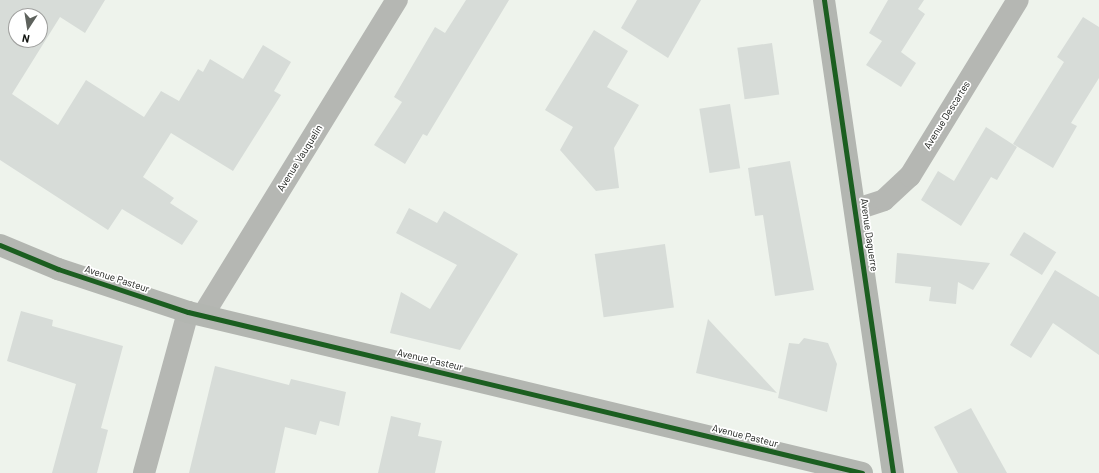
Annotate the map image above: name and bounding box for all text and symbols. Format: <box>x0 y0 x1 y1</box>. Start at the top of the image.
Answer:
north arrow <box>8 8 48 48</box>
text: N <box>21 32 31 46</box>
street label: Avenue Descartes <box>921 79 973 151</box>
street label: Avenue Vauquelin <box>275 123 325 193</box>
street label: Avenue Daguerre <box>858 198 880 272</box>
street label: Avenue Pasteur <box>83 263 151 295</box>
street label: Avenue Pasteur <box>396 347 464 373</box>
street label: Avenue Pasteur <box>711 422 779 450</box>

